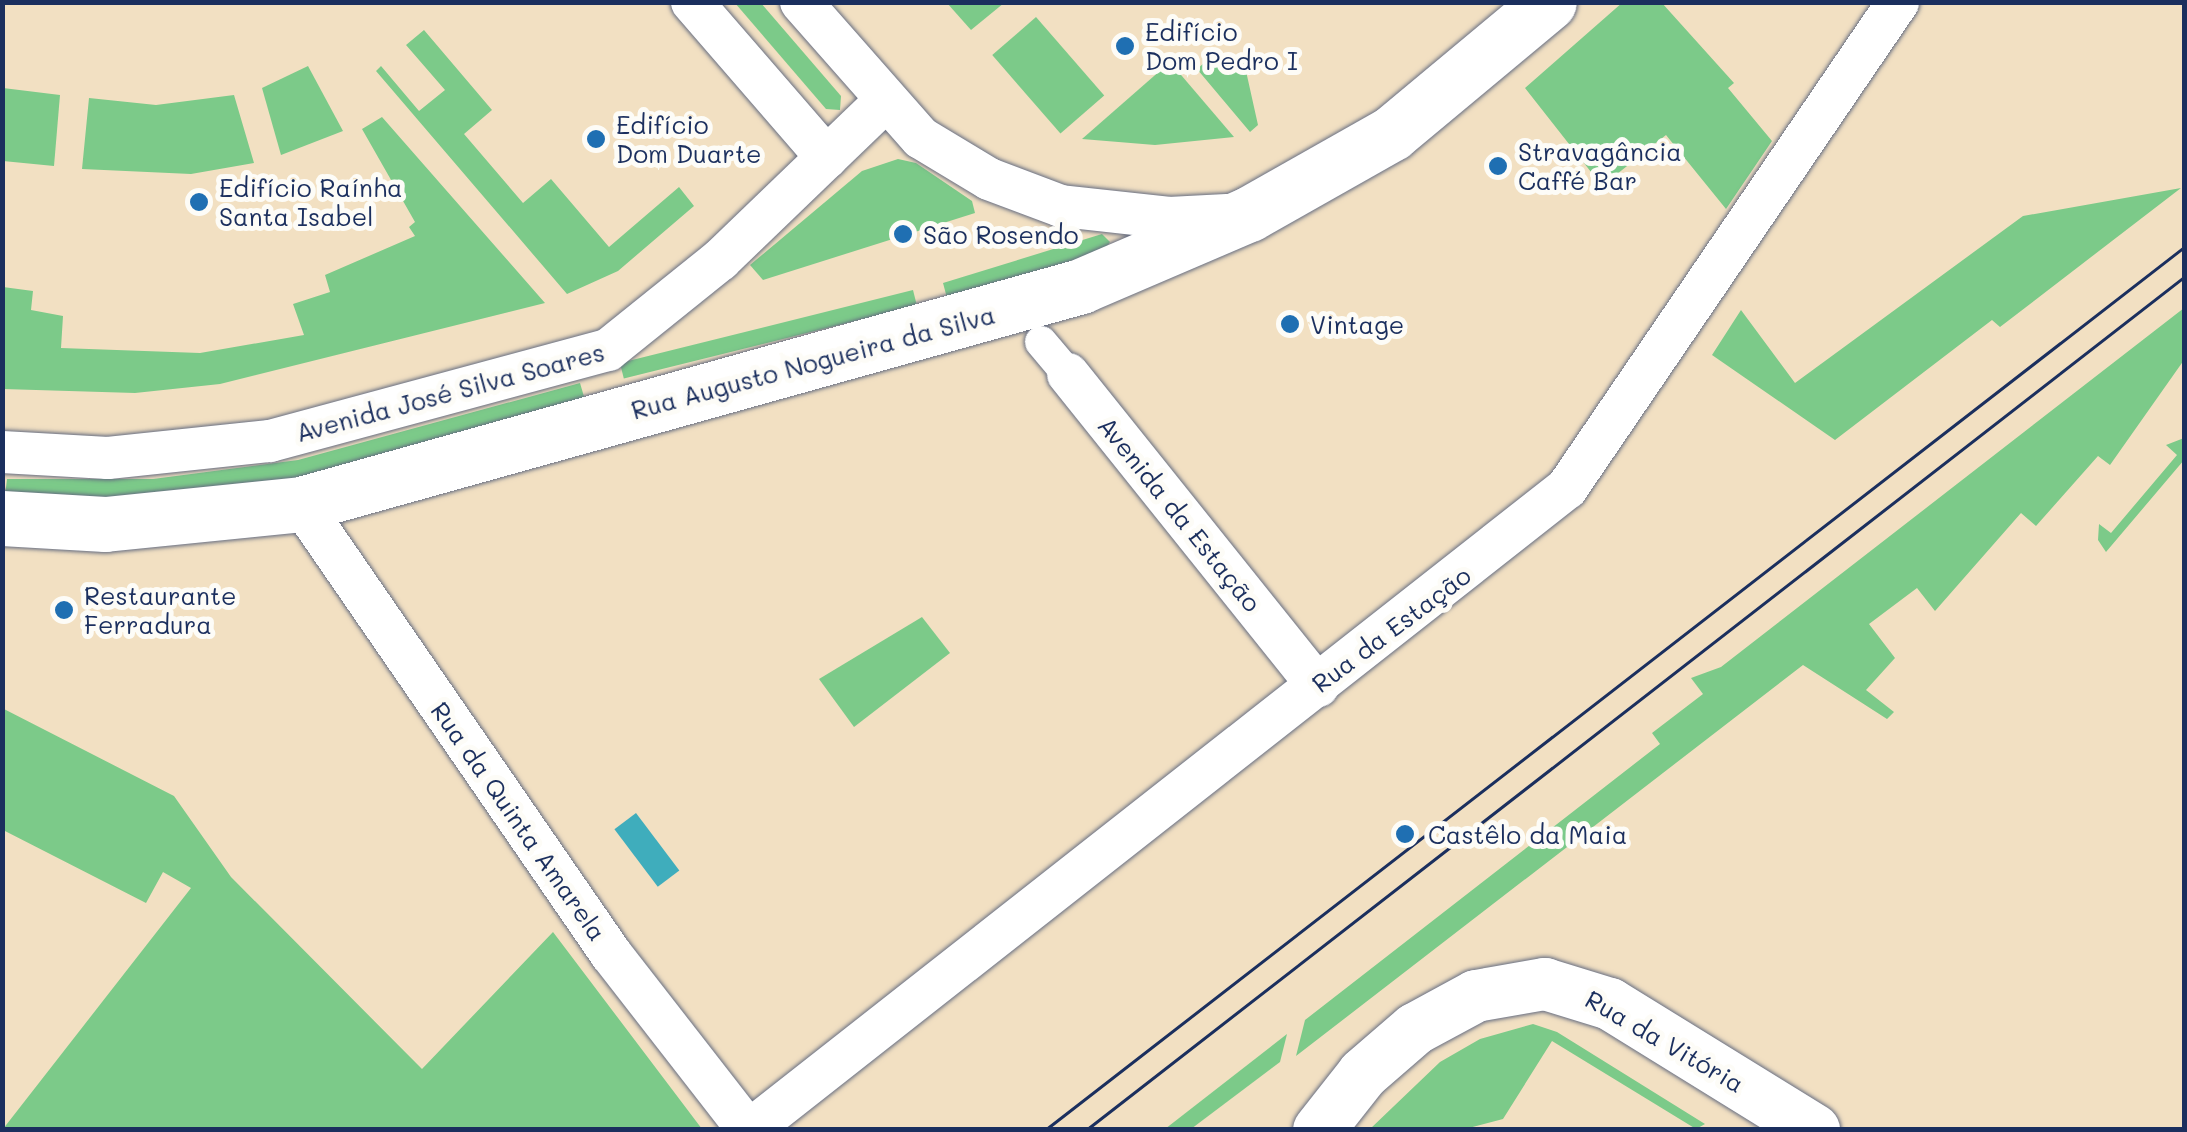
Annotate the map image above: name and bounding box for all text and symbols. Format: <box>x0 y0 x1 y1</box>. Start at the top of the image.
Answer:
place label: Edifício Dom Pedro I <box>1145 17 1298 76</box>
marker: Edifício Dom Pedro I <box>1114 35 1136 57</box>
place label: Edifício Dom Duarte <box>616 110 761 169</box>
marker: Edifício Dom Duarte <box>585 128 607 150</box>
place label: Stravagância Caffé Bar <box>1518 137 1682 196</box>
marker: Stravagância Caffé Bar <box>1487 155 1509 177</box>
place label: Edifício Raínha Santa Isabel <box>219 173 403 232</box>
marker: Edifício Raínha Santa Isabel <box>188 191 210 213</box>
place label: São Rosendo <box>923 219 1078 249</box>
marker: São Rosendo <box>892 223 914 245</box>
street label: Rua Augusto Nogueira da Silva <box>628 299 998 425</box>
place label: Vintage <box>1310 309 1404 339</box>
marker: Vintage <box>1279 313 1301 335</box>
street label: Avenida José Silva Soares <box>293 336 607 448</box>
street label: Avenida da Estação <box>1092 411 1268 617</box>
street label: Rua da Estação <box>1306 560 1476 698</box>
place label: Restaurante Ferradura <box>84 581 236 640</box>
marker: Restaurante Ferradura <box>53 599 75 621</box>
street label: Rua da Quinta Amarela <box>425 696 613 946</box>
place label: Castêlo da Maia <box>1428 819 1627 849</box>
marker: Castêlo da Maia <box>1392 821 1418 847</box>
street label: Rua da Vitória <box>1580 984 1750 1098</box>

